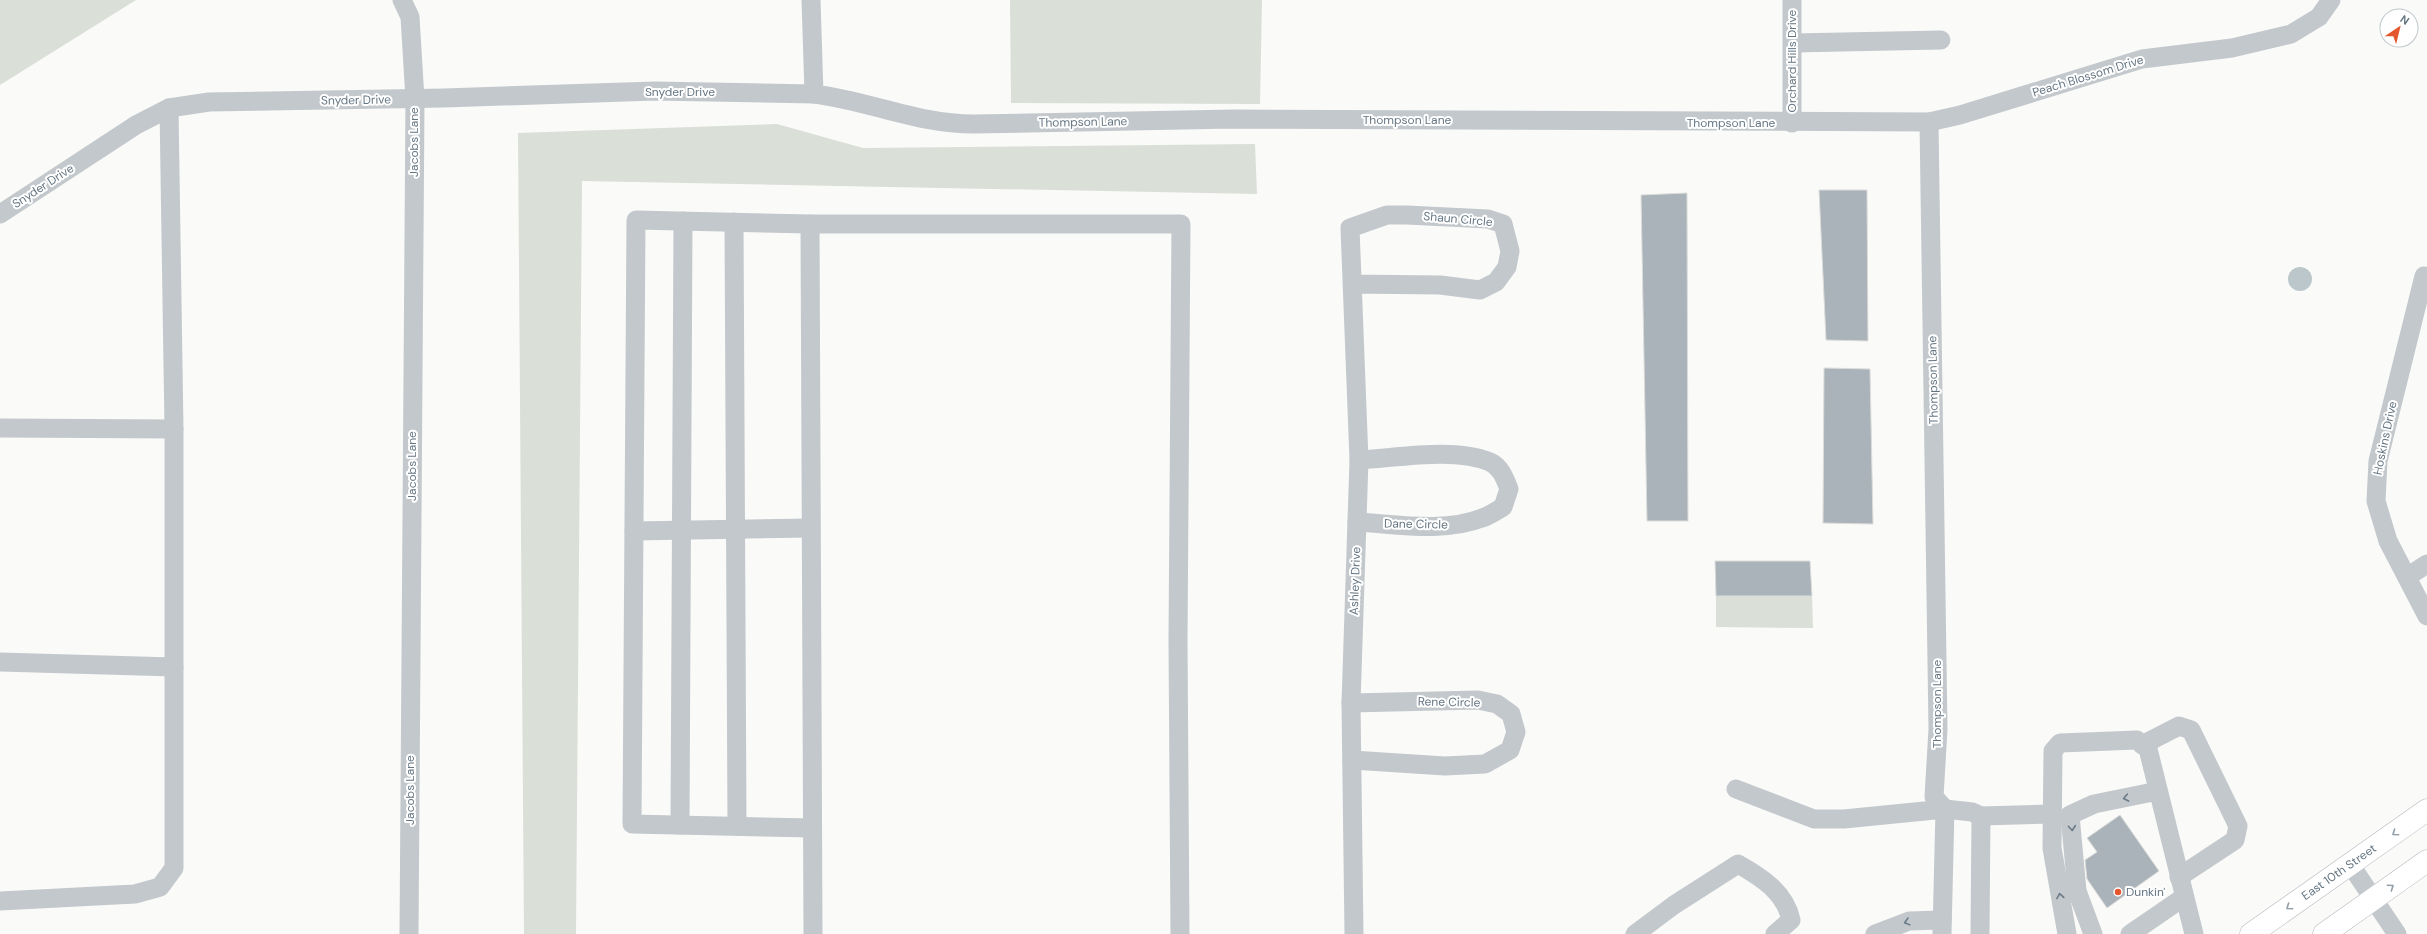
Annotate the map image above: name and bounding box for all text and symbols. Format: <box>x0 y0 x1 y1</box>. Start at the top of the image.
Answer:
north arrow <box>2379 8 2419 48</box>
street label: Orchard Hills Drive <box>1784 9 1800 112</box>
text: N <box>2397 12 2412 28</box>
street label: Peach Blossom Drive <box>2030 51 2146 101</box>
street label: Snyder Drive <box>645 84 715 100</box>
street label: Snyder Drive <box>321 91 391 109</box>
street label: Jacobs Lane <box>406 107 422 177</box>
street label: Thompson Lane <box>1363 112 1452 128</box>
street label: Thompson Lane <box>1038 113 1128 131</box>
street label: Thompson Lane <box>1687 115 1776 131</box>
street label: Snyder Drive <box>9 160 77 212</box>
street label: Shaun Circle <box>1423 208 1493 230</box>
street label: Thompson Lane <box>1924 335 1942 425</box>
street label: Hoskins Drive <box>2369 400 2401 476</box>
street label: Jacobs Lane <box>404 431 420 501</box>
street label: Dane Circle <box>1384 515 1448 533</box>
street label: Ashley Drive <box>1346 546 1364 615</box>
street label: Thompson Lane <box>1929 659 1945 748</box>
street label: Rene Circle <box>1418 693 1481 711</box>
street label: Jacobs Lane <box>402 755 418 825</box>
one-way arrow <box>2123 793 2129 801</box>
one-way arrow <box>2067 825 2076 831</box>
one-way arrow <box>2392 828 2399 836</box>
street label: East 10th Street <box>2298 840 2380 904</box>
place label: Dunkin' <box>2126 884 2165 900</box>
one-way arrow <box>2386 885 2393 892</box>
marker: Dunkin' <box>2113 887 2123 897</box>
one-way arrow <box>2057 892 2065 899</box>
one-way arrow <box>2286 902 2293 909</box>
one-way arrow <box>1904 918 1910 926</box>

